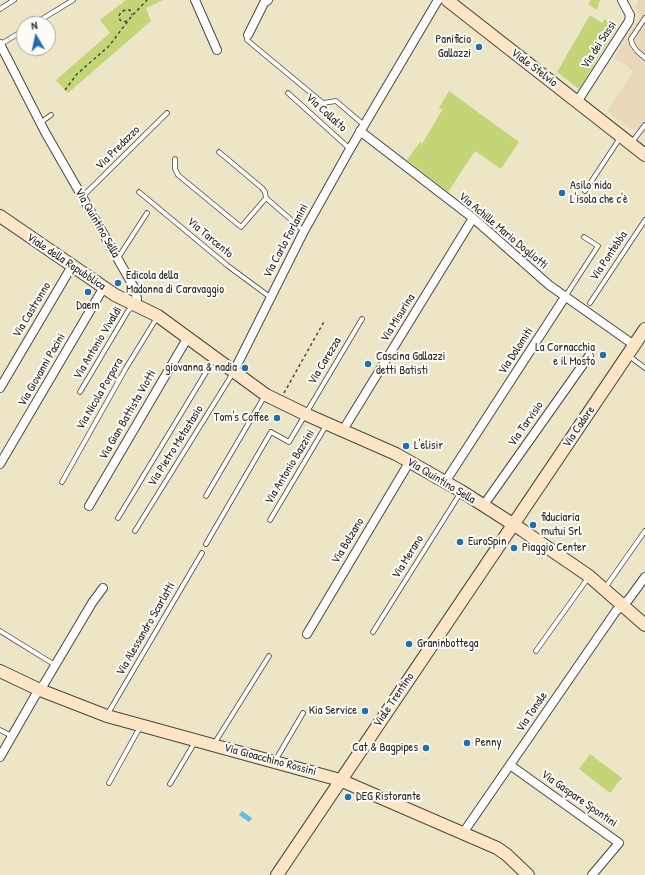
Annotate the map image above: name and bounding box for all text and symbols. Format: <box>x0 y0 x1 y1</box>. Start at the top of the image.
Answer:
north arrow <box>16 16 56 56</box>
text: N <box>30 18 38 33</box>
street label: Via dei Sassi <box>578 18 620 72</box>
place label: Panificio Gallazzi <box>435 33 471 61</box>
marker: Panificio Gallazzi <box>474 42 484 52</box>
street label: Viale Stelvio <box>508 46 560 90</box>
street label: Via Collalto <box>302 91 350 135</box>
street label: Via Predazzo <box>93 123 143 173</box>
place label: Asilo nido L'isola che c'è <box>570 179 628 207</box>
street label: Via Quintino Sella <box>71 186 123 260</box>
marker: Asilo nido L'isola che c'è <box>557 188 567 198</box>
street label: Via Achille Mario Dogliotti <box>455 189 551 273</box>
street label: Via Carlo Forlanini <box>260 202 312 280</box>
street label: Via Tarcento <box>184 215 236 261</box>
street label: Via Pontebba <box>587 229 631 283</box>
street label: Viale della Repubblica <box>24 230 108 294</box>
place label: Edicola della Madonna di Caravaggio <box>126 269 224 297</box>
marker: Edicola della Madonna di Caravaggio <box>113 278 123 288</box>
street label: Via Castronno <box>10 280 54 340</box>
marker: Daem <box>83 287 93 297</box>
street label: Via Misurina <box>378 291 418 345</box>
place label: Daem <box>76 299 100 313</box>
street label: Via Antonio Vivaldi <box>71 304 125 382</box>
street label: Via Dolomiti <box>495 325 537 377</box>
street label: Via Giovanni Pacini <box>15 331 69 409</box>
street label: Via Carezza <box>305 335 345 387</box>
place label: La Cornacchia e il Mosto <box>535 341 595 369</box>
place label: Cascina Gallazzi detti Batisti <box>376 350 445 378</box>
marker: La Cornacchia e il Mosto <box>598 350 608 360</box>
street label: Via Nicola Porpora <box>74 355 126 433</box>
marker: Cascina Gallazzi detti Batisti <box>363 359 373 369</box>
place label: giovanna & nadia <box>165 361 237 375</box>
marker: giovanna & nadia <box>240 363 250 373</box>
street label: Via Gian Battista Viotti <box>96 367 160 463</box>
street label: Via Tarvisio <box>505 399 547 449</box>
street label: Via Pietro Metastasio <box>145 403 207 489</box>
street label: Via Cadore <box>560 403 598 451</box>
place label: Tom's Coffee <box>214 411 269 425</box>
marker: Tom's Coffee <box>272 413 282 423</box>
street label: Via Antonio Bazzini <box>262 427 318 507</box>
place label: L'elisir <box>414 439 443 453</box>
marker: L'elisir <box>401 441 411 451</box>
street label: Via Quintino Sella <box>404 455 478 507</box>
place label: fiduciaria mutui Srl <box>541 511 582 539</box>
street label: Via Bolzano <box>329 515 367 567</box>
marker: fiduciaria mutui Srl <box>528 520 538 530</box>
street label: Via Merano <box>389 533 427 581</box>
place label: EuroSpin <box>468 535 506 549</box>
marker: EuroSpin <box>455 537 465 547</box>
place label: Piaggio Center <box>522 541 586 555</box>
marker: Piaggio Center <box>509 543 519 553</box>
street label: Via Alessandro Scarlatti <box>113 580 179 678</box>
place label: Graninbottega <box>417 637 478 651</box>
marker: Graninbottega <box>404 639 414 649</box>
street label: Viale Trentino <box>371 670 417 730</box>
street label: Via Tonale <box>513 689 551 735</box>
place label: Kia Service <box>309 704 357 718</box>
marker: Kia Service <box>360 706 370 716</box>
place label: Penny <box>475 736 501 750</box>
marker: Penny <box>462 738 472 748</box>
street label: Via Gioacchino Rossini <box>222 741 318 779</box>
place label: Cat & Bagpipes <box>352 741 418 755</box>
marker: Cat & Bagpipes <box>421 743 431 753</box>
street label: Via Gaspare Spontini <box>538 767 620 831</box>
place label: DEG Ristorante <box>356 790 421 804</box>
marker: DEG Ristorante <box>343 792 353 802</box>

